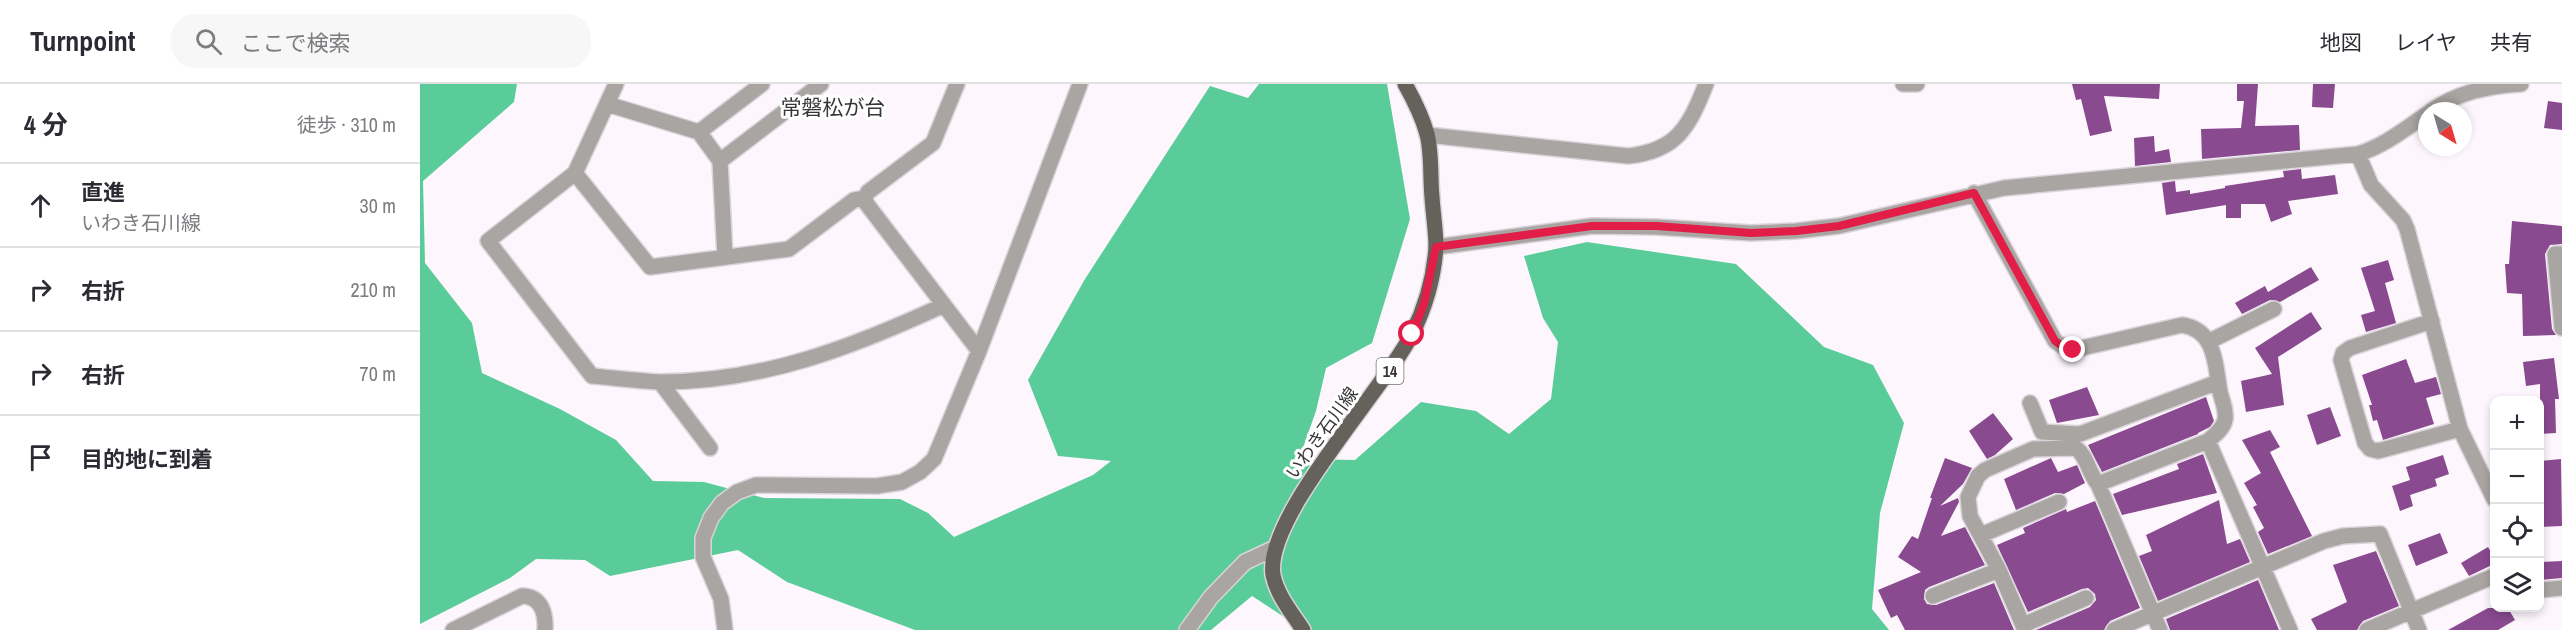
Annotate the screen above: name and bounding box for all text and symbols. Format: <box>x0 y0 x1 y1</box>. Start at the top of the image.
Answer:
search box <box>171 14 591 68</box>
text: Turnpoint <box>30 22 135 60</box>
icon: search <box>192 25 225 58</box>
text: ここで検索 <box>240 28 350 58</box>
text: 地図 <box>2320 28 2362 57</box>
text: レイヤ <box>2395 28 2457 57</box>
text: 共有 <box>2490 28 2532 57</box>
district label: 常磐松が台 <box>781 93 886 122</box>
north arrow <box>2418 102 2472 156</box>
text: 4 分 <box>24 107 68 142</box>
text: 徒歩 · 310 m <box>297 111 396 138</box>
text: 直進 <box>81 177 125 207</box>
icon: ahead <box>24 189 57 222</box>
text: 30 m <box>360 192 396 219</box>
text: いわき石川線 <box>81 209 201 236</box>
icon: right <box>24 273 57 306</box>
text: 右折 <box>81 276 125 306</box>
text: 210 m <box>350 276 396 303</box>
route start <box>1398 320 1424 346</box>
route end <box>2059 336 2085 362</box>
icon: right <box>24 357 57 390</box>
road number: 14 <box>1376 358 1404 384</box>
text: 右折 <box>81 360 125 390</box>
text: 70 m <box>360 360 396 387</box>
street label: いわき石川線 <box>1280 382 1363 484</box>
map controls <box>2490 396 2544 612</box>
button: + <box>2490 396 2544 450</box>
icon: arrive <box>24 441 57 474</box>
text: 目的地に到着 <box>81 444 213 474</box>
button: − <box>2490 450 2544 504</box>
button: locate <box>2490 504 2544 558</box>
button: layers <box>2490 558 2544 612</box>

